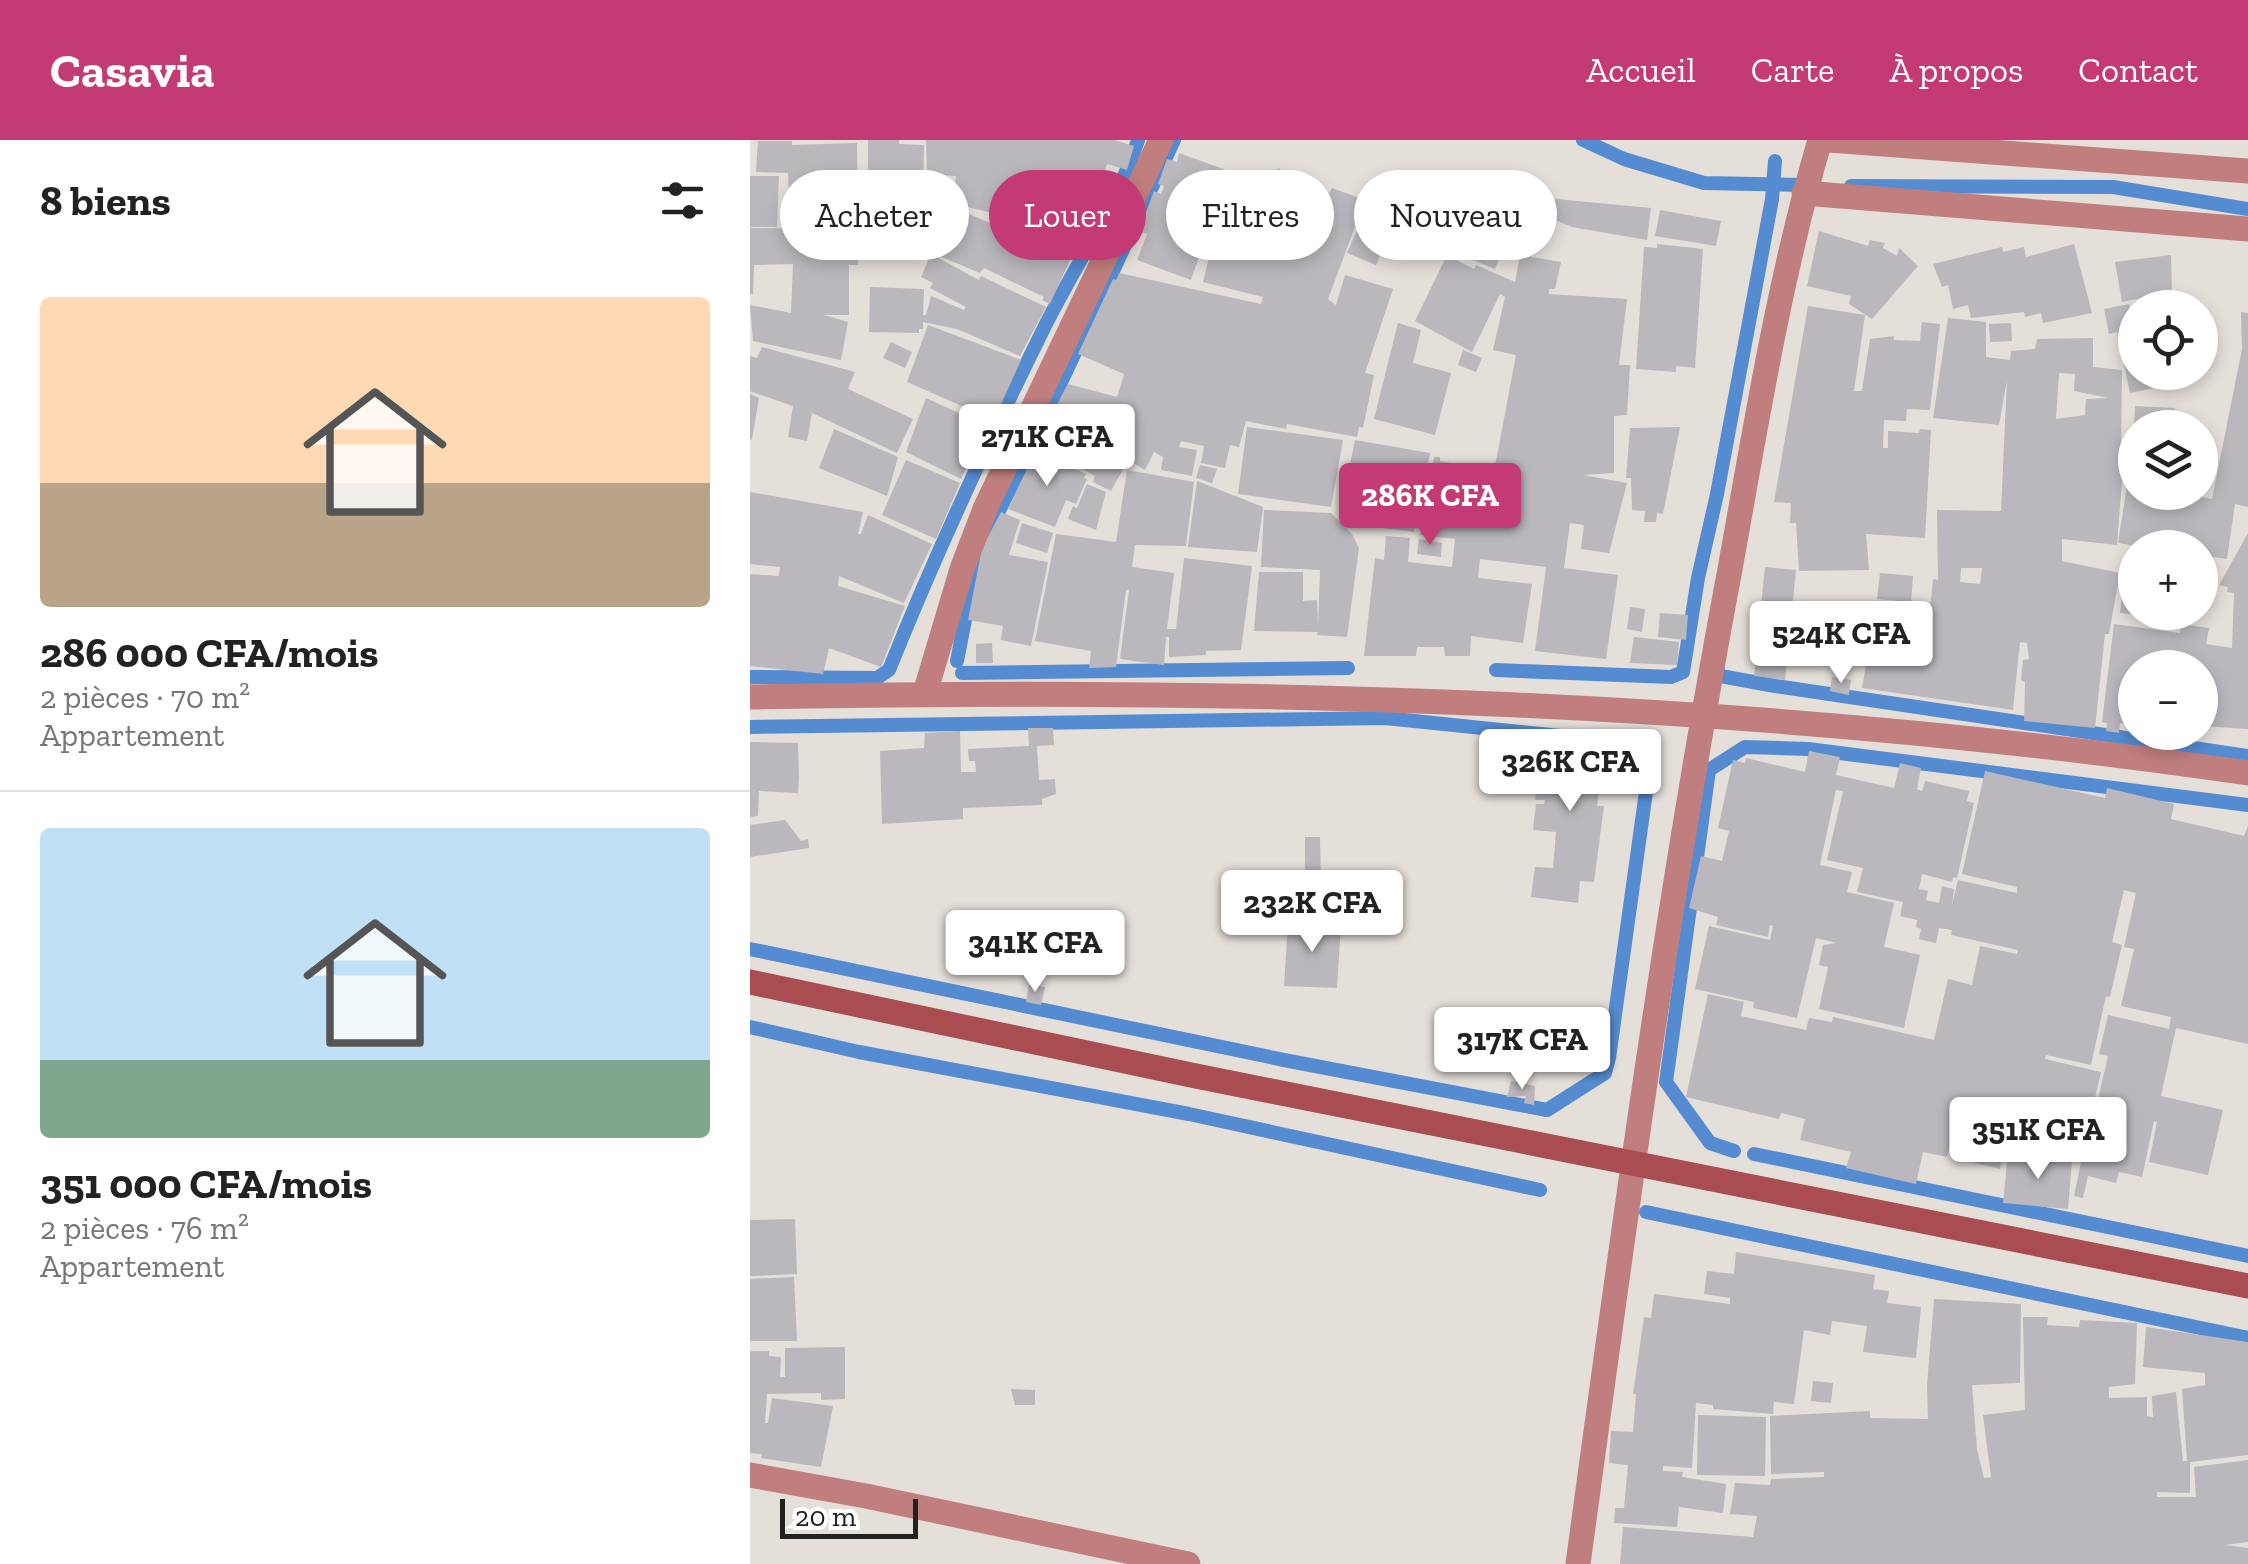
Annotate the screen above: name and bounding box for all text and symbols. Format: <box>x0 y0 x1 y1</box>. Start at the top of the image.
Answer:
text: Casavia <box>50 42 215 99</box>
text: Accueil <box>1586 49 1696 91</box>
text: Carte <box>1751 49 1834 91</box>
text: À propos <box>1889 49 2023 91</box>
text: Contact <box>2078 49 2198 91</box>
chip: Acheter <box>780 170 969 260</box>
chip: Louer <box>989 170 1146 260</box>
chip: Filtres <box>1166 170 1334 260</box>
chip: Nouveau <box>1354 170 1557 260</box>
icon: filters <box>655 173 710 228</box>
text: 8 biens <box>40 175 171 226</box>
map controls <box>2118 290 2218 750</box>
button: locate <box>2118 290 2218 390</box>
icon: home <box>285 362 465 542</box>
pin: 271K CFA <box>944 404 1150 489</box>
button: layers <box>2118 410 2218 510</box>
text: 271K CFA <box>981 417 1113 455</box>
pin: 286K CFA <box>1327 463 1533 548</box>
text: 286K CFA <box>1361 476 1499 514</box>
button: + <box>2118 530 2218 630</box>
pin: 524K CFA <box>1738 601 1944 686</box>
text: 524K CFA <box>1772 614 1910 652</box>
text: 286 000 CFA/mois <box>40 627 379 678</box>
button: − <box>2118 650 2218 750</box>
text: 2 pièces · 70 m² <box>40 678 250 716</box>
text: Appartement <box>40 716 224 754</box>
pin: 326K CFA <box>1467 729 1673 814</box>
text: 326K CFA <box>1501 742 1639 780</box>
pin: 232K CFA <box>1209 870 1415 955</box>
text: 232K CFA <box>1243 883 1381 921</box>
icon: home <box>285 893 465 1073</box>
pin: 341K CFA <box>932 910 1138 995</box>
text: 341K CFA <box>968 923 1102 961</box>
pin: 317K CFA <box>1419 1007 1625 1092</box>
text: 317K CFA <box>1456 1020 1588 1058</box>
pin: 351K CFA <box>1935 1097 2141 1182</box>
text: 351K CFA <box>1971 1110 2105 1148</box>
text: 351 000 CFA/mois <box>40 1158 372 1209</box>
text: 2 pièces · 76 m² <box>40 1209 249 1247</box>
text: Appartement <box>40 1247 224 1285</box>
scale bar <box>780 1494 918 1538</box>
text: 20 m <box>795 1500 856 1533</box>

